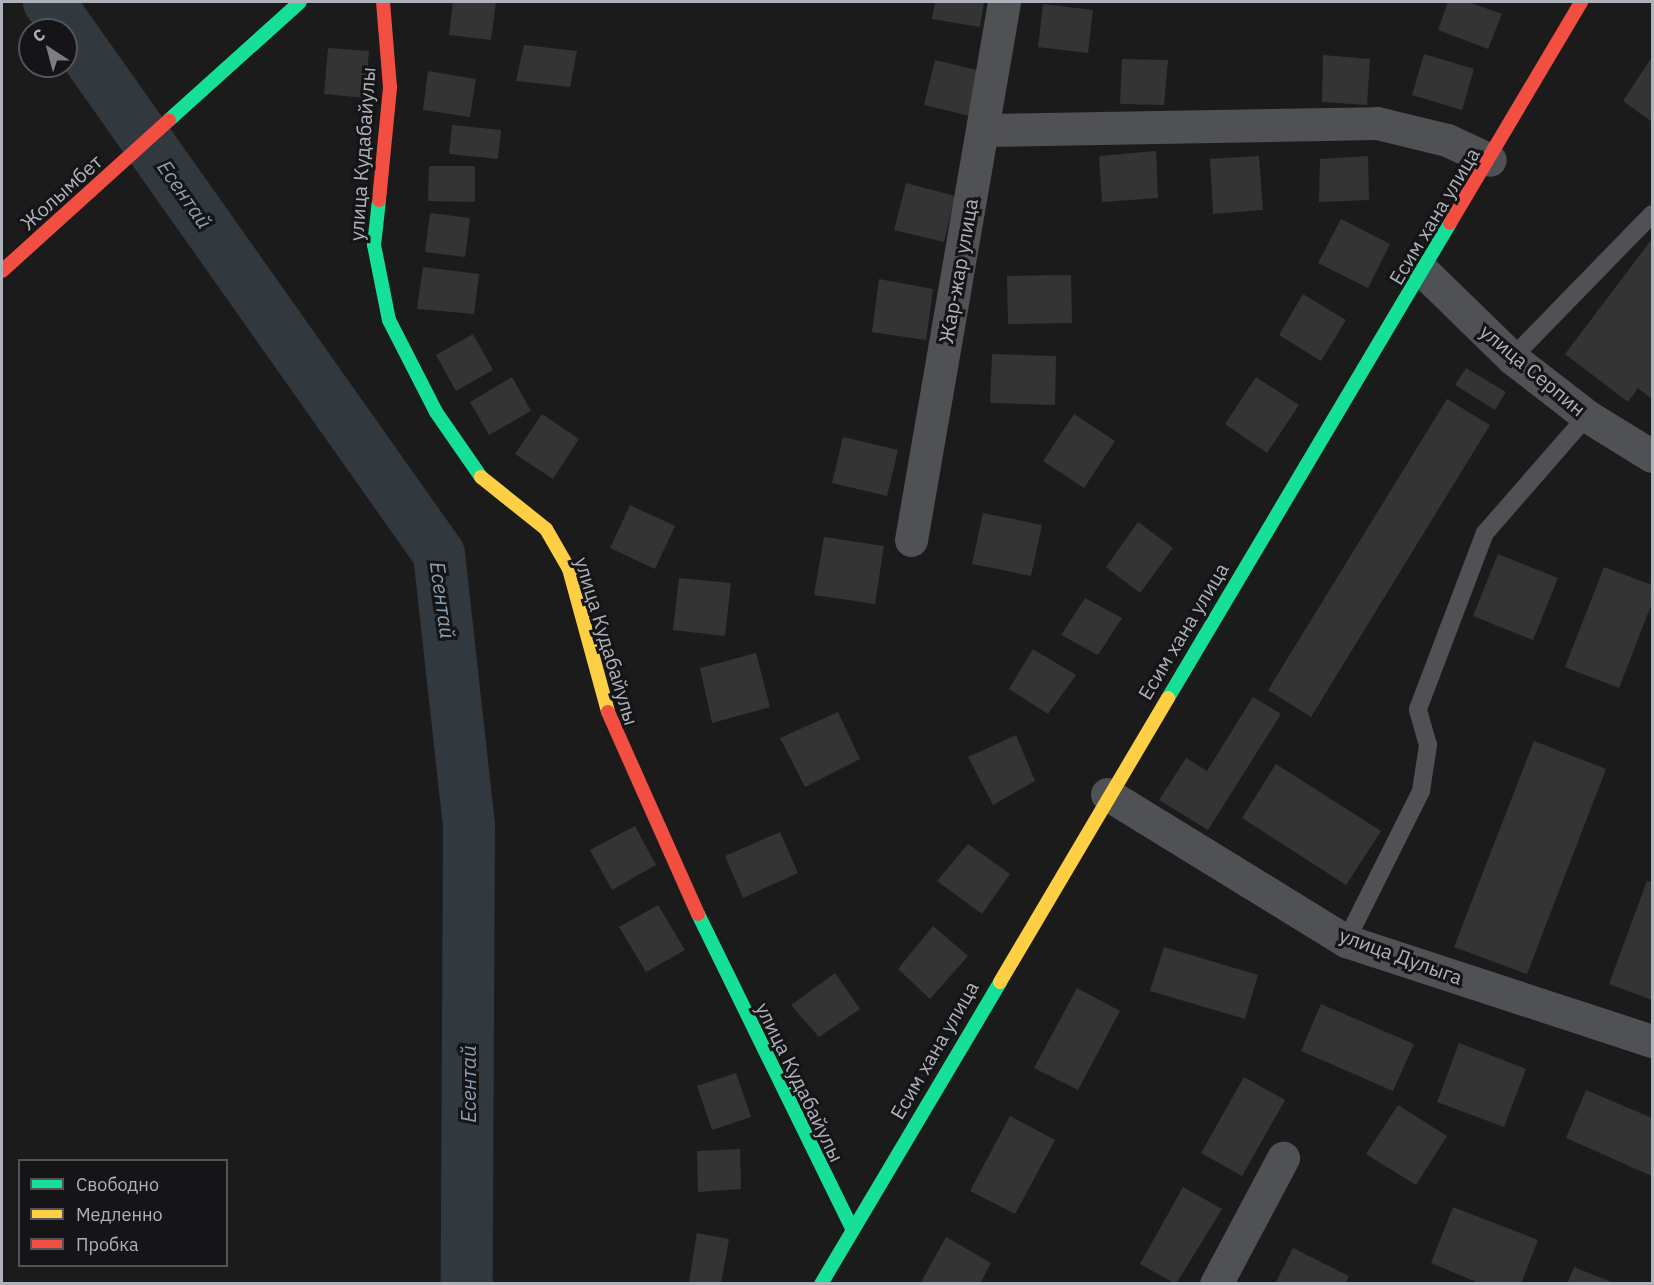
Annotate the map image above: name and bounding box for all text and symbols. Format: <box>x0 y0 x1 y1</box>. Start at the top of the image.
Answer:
north arrow <box>18 18 78 78</box>
text: С <box>28 24 49 46</box>
street label: улица Кудабайулы <box>344 66 380 242</box>
street label: Есим хана улица <box>1384 143 1484 289</box>
street label: Жолымбет <box>15 149 107 235</box>
water label: Есентай <box>152 155 218 233</box>
street label: Жар-жар улица <box>933 197 983 345</box>
street label: улица Серпин <box>1475 319 1591 421</box>
street label: улица Кудабайулы <box>570 554 644 728</box>
street label: Есим хана улица <box>1133 558 1233 704</box>
water label: Есентай <box>425 560 461 640</box>
street label: улица Дулыга <box>1336 923 1466 989</box>
street label: Есим хана улица <box>885 977 983 1123</box>
street label: улица Кудабайулы <box>751 998 849 1166</box>
water label: Есентай <box>455 1045 481 1123</box>
legend <box>18 1159 228 1267</box>
text: Свободно <box>76 1173 159 1196</box>
text: Медленно <box>76 1203 163 1226</box>
text: Пробка <box>76 1233 139 1256</box>

